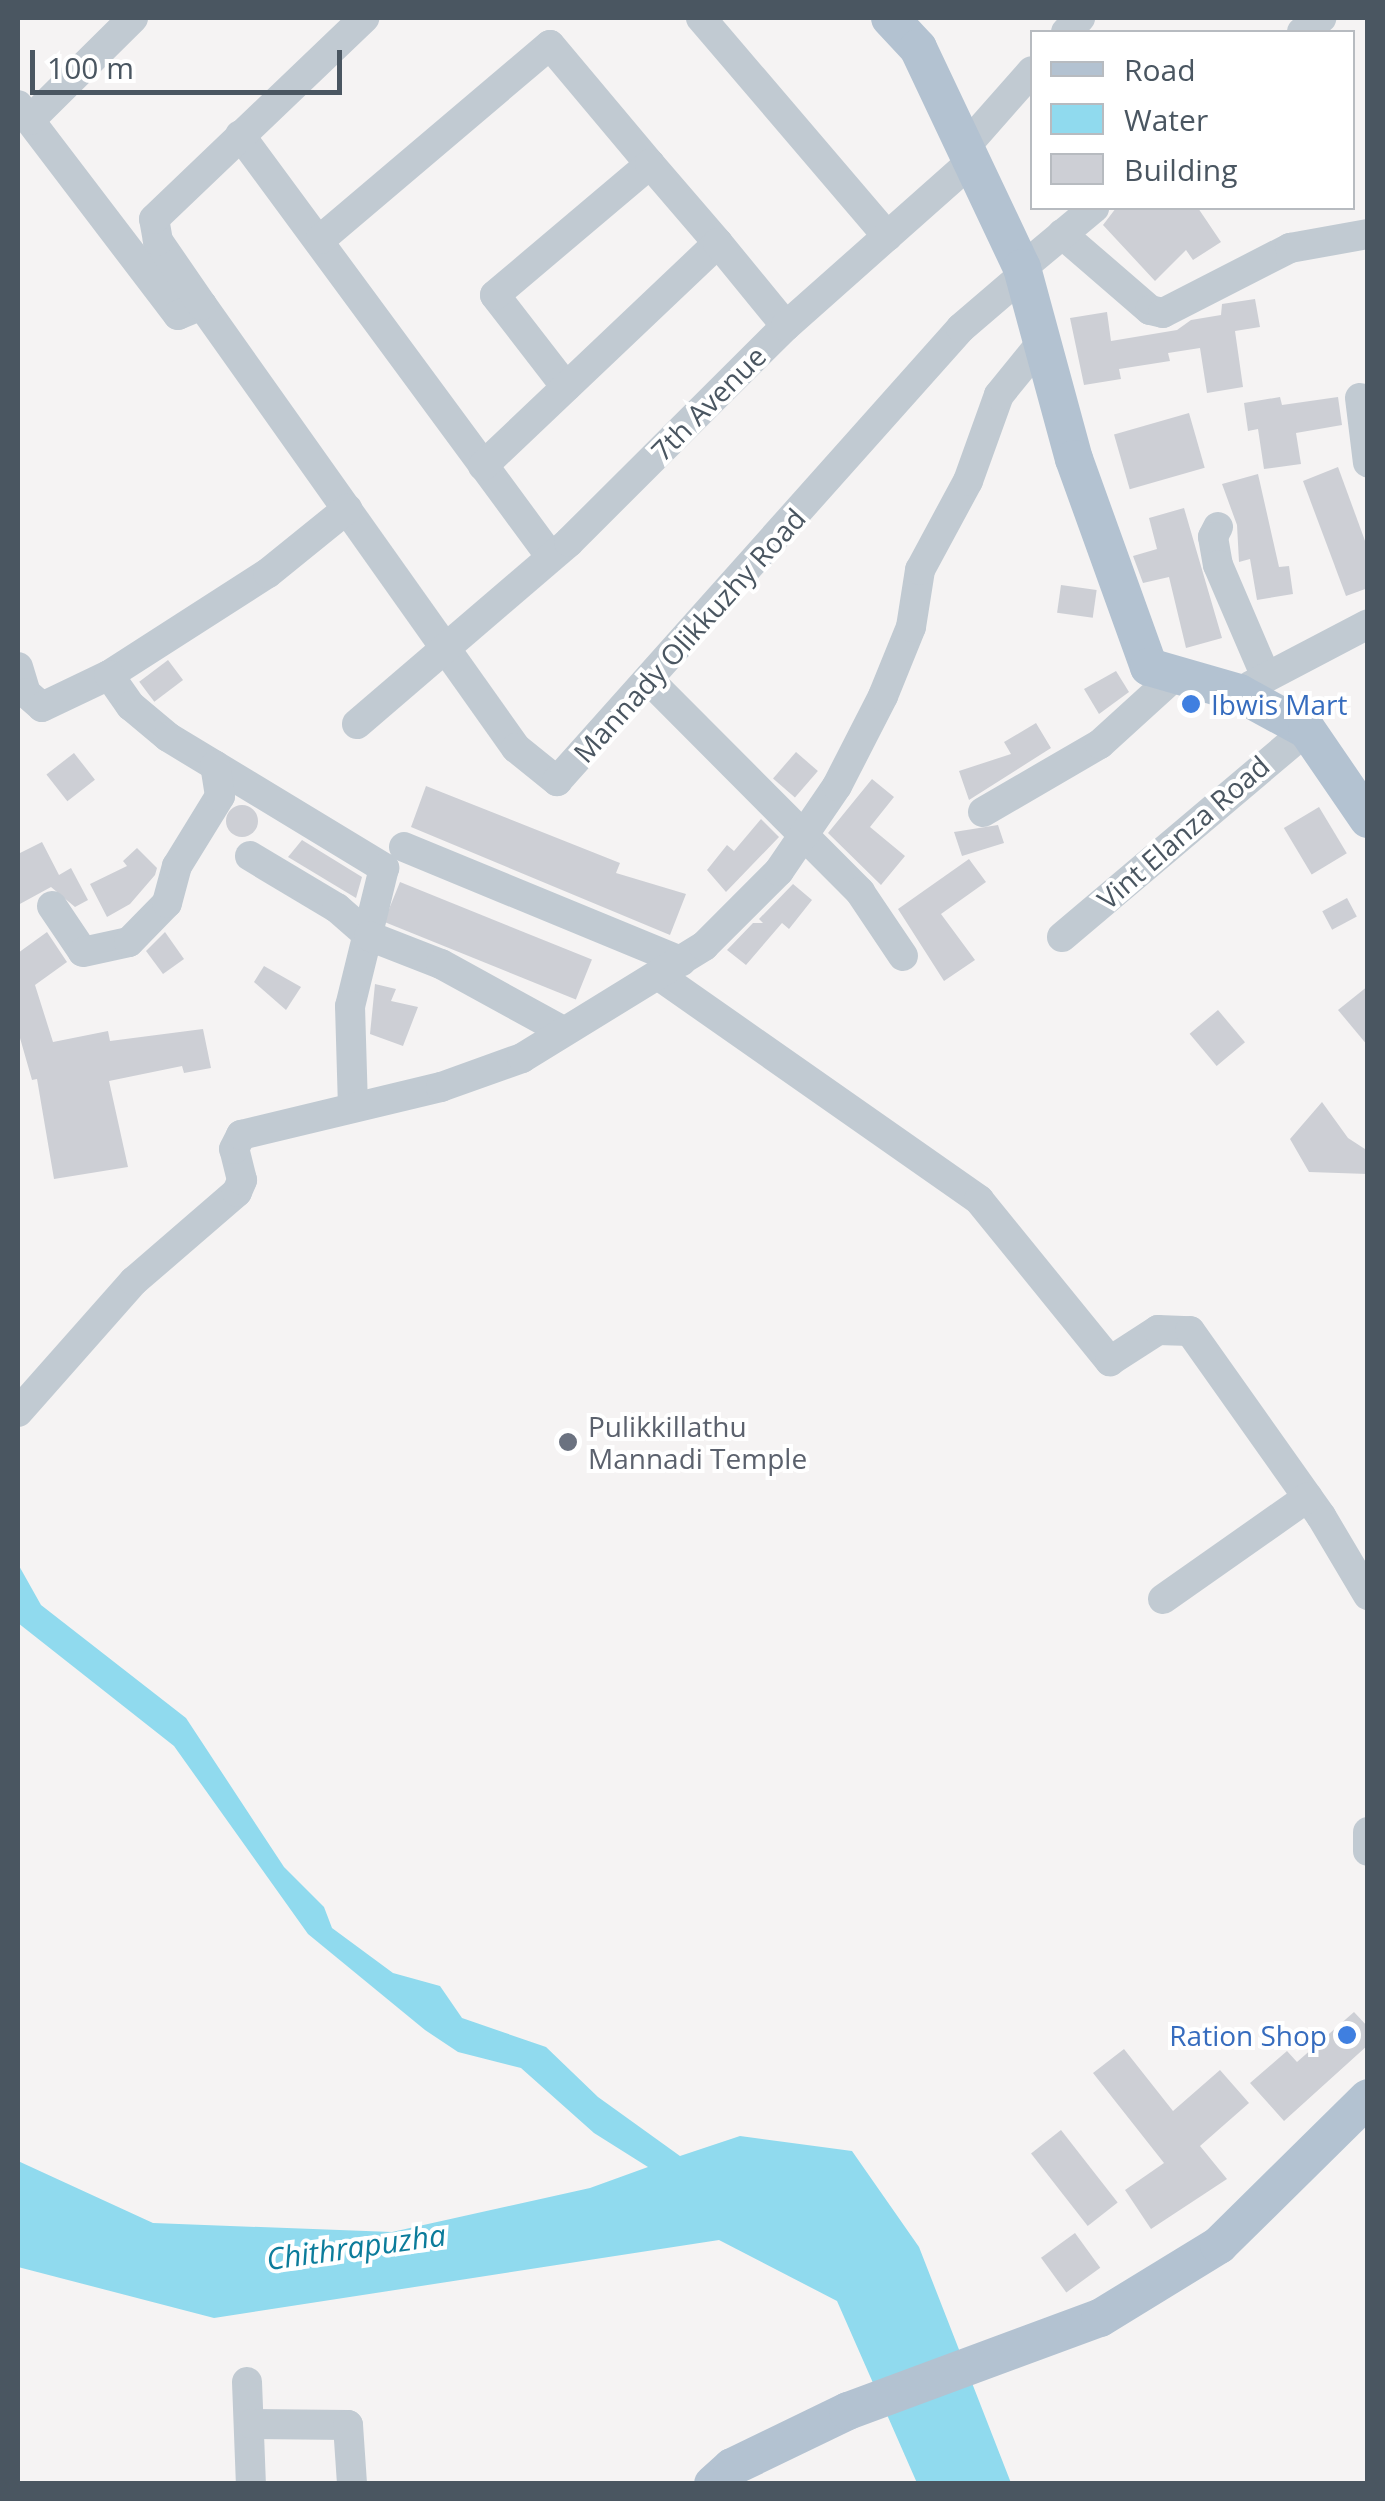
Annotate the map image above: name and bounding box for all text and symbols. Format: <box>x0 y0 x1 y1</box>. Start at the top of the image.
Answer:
scale bar <box>35 30 348 92</box>
legend <box>1030 30 1355 210</box>
text: 100 m <box>47 47 134 88</box>
text: Road <box>1124 49 1196 90</box>
text: Water <box>1124 99 1208 140</box>
text: Building <box>1124 149 1238 190</box>
street label: 7th Avenue <box>644 339 772 467</box>
street label: Mannady Olikkuzhy Road <box>566 501 812 769</box>
place label: Ibwis Mart <box>1211 687 1348 721</box>
marker: Ibwis Mart <box>1180 693 1202 715</box>
street label: Vint Elanza Road <box>1090 748 1276 916</box>
place label: Pulikkillathu Mannadi Temple <box>588 1409 807 1475</box>
marker: Pulikkillathu Mannadi Temple <box>557 1431 579 1453</box>
place label: Ration Shop <box>1169 2018 1327 2052</box>
marker: Ration Shop <box>1336 2024 1358 2046</box>
water label: Chithrapuzha <box>264 2217 448 2277</box>

